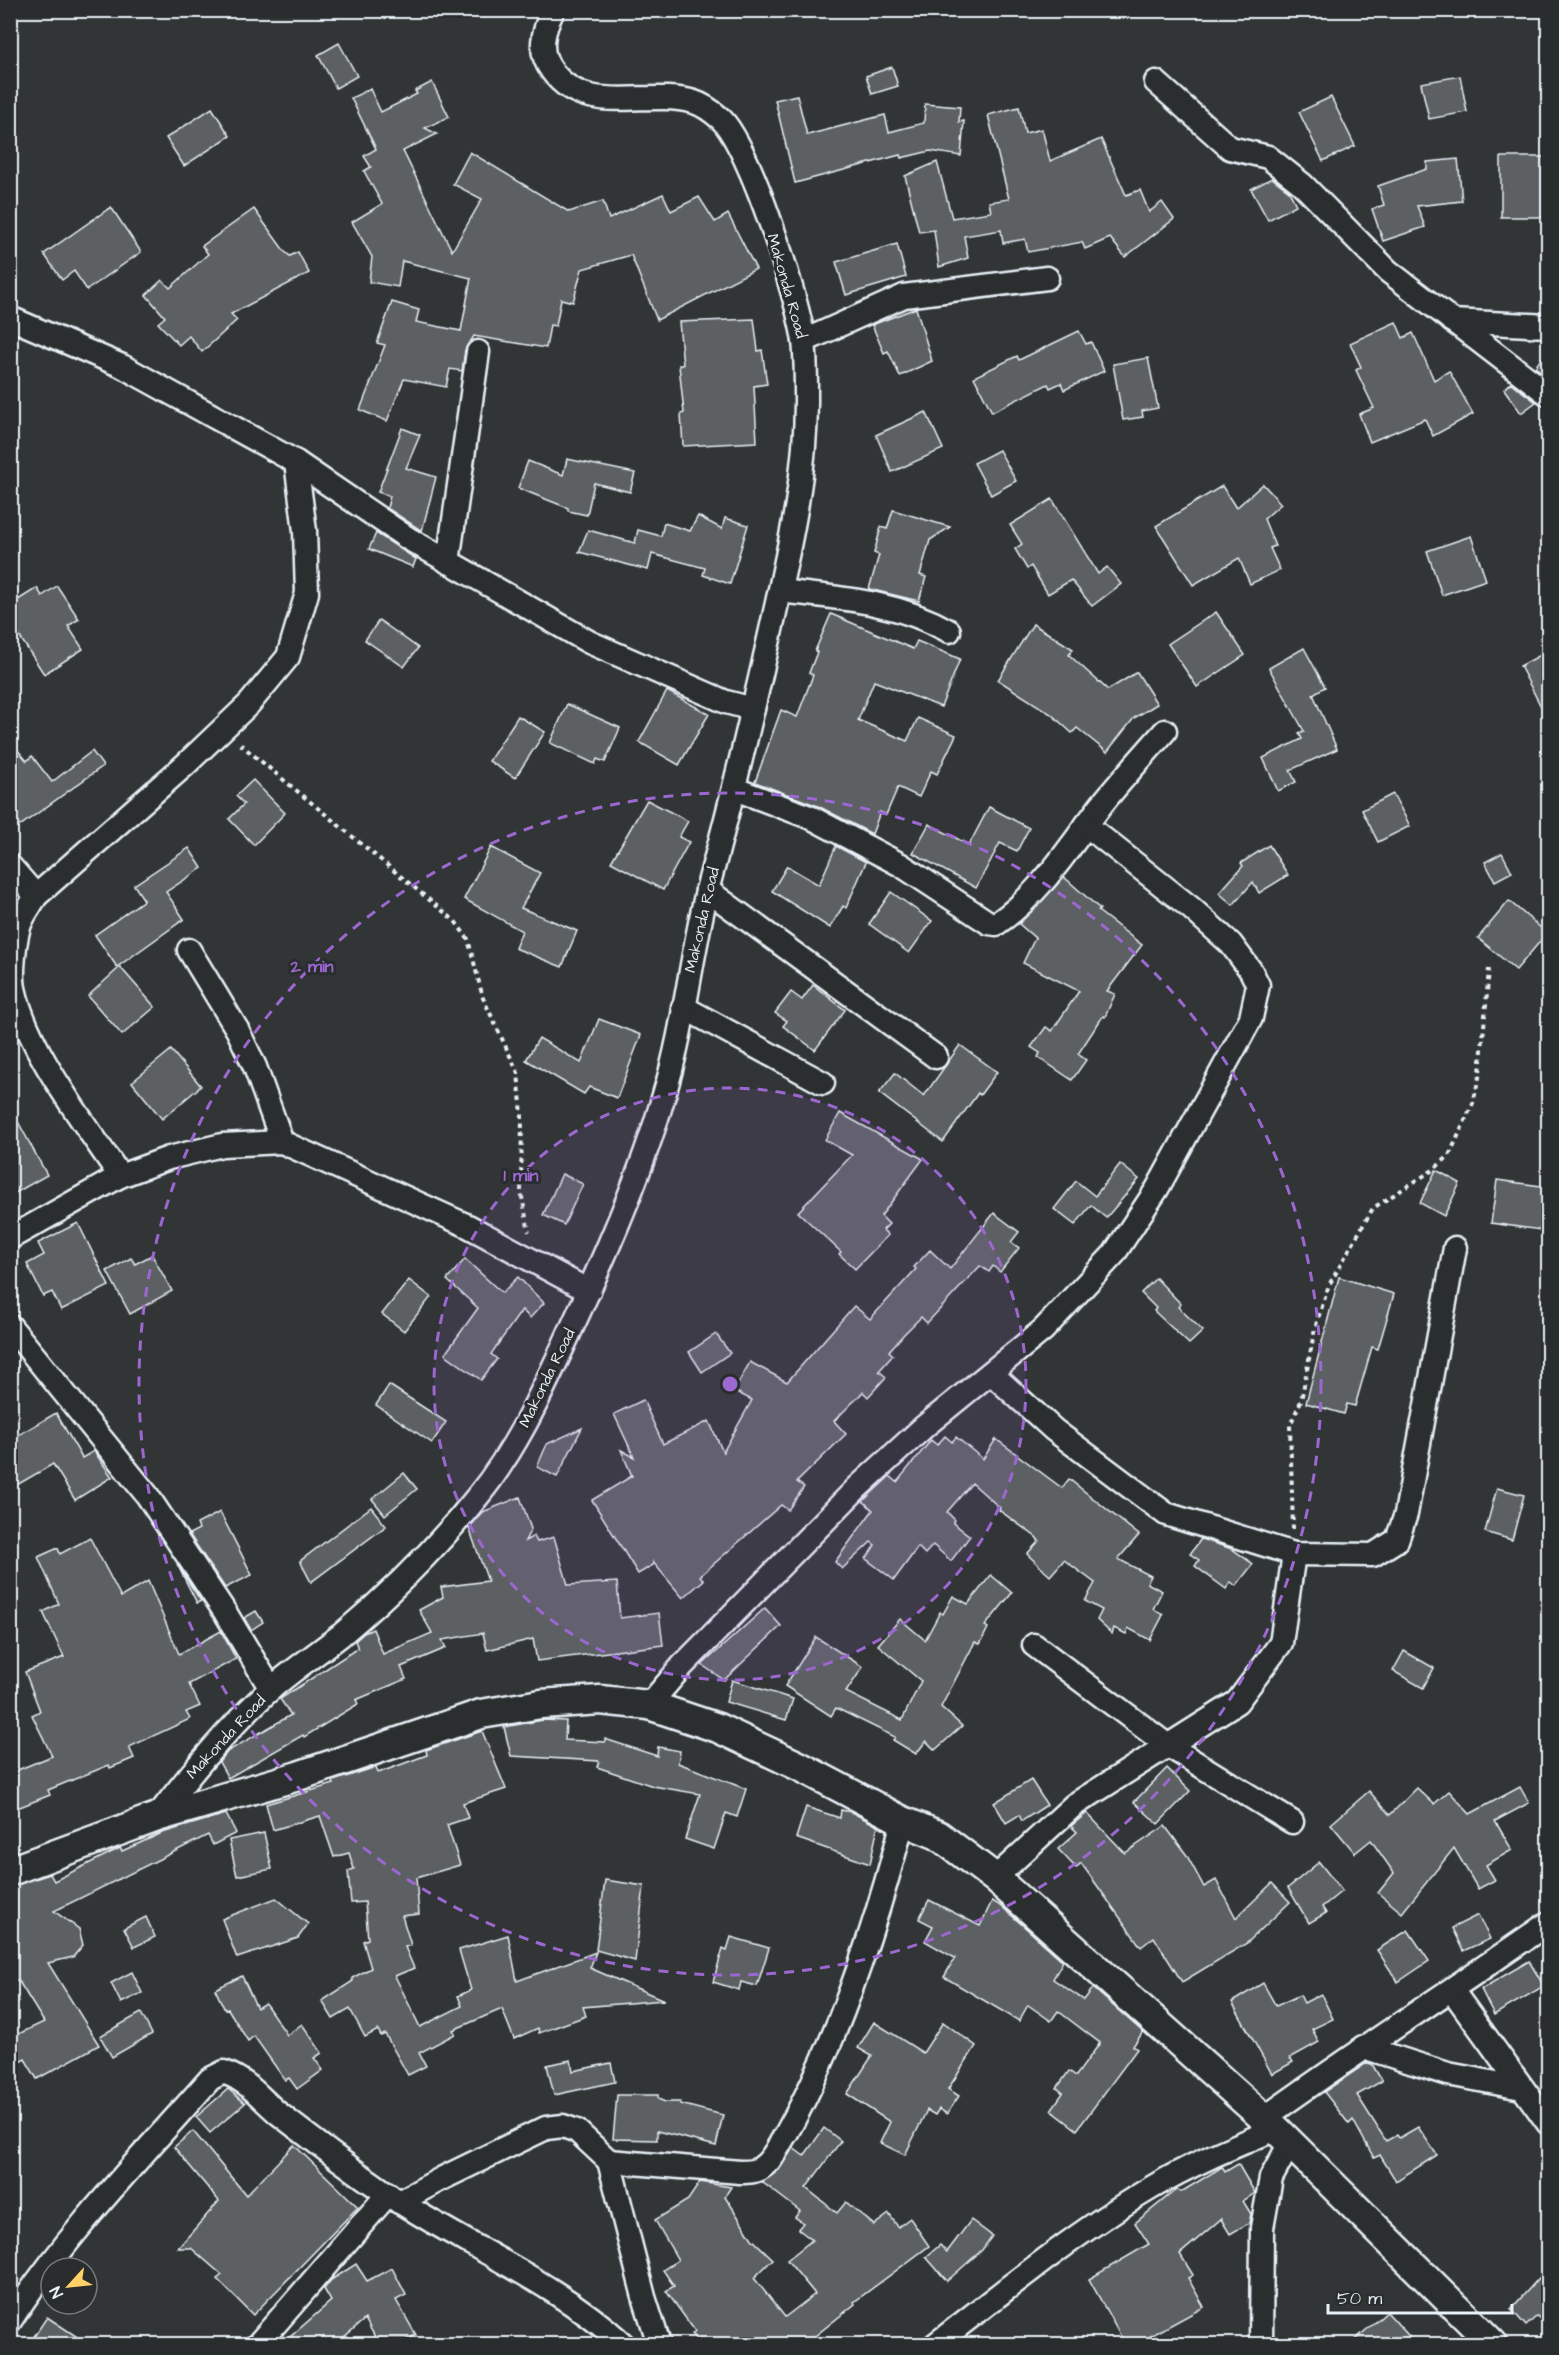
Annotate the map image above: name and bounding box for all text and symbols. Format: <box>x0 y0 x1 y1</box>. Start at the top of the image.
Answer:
street label: Makonda Road <box>762 231 812 341</box>
street label: Makonda Road <box>679 865 725 975</box>
text: 2 min <box>289 954 334 979</box>
text: 1 min <box>503 1163 539 1188</box>
street label: Makonda Road <box>514 1325 580 1431</box>
centre of rings <box>720 1374 740 1394</box>
street label: Makonda Road <box>181 1690 271 1784</box>
north arrow <box>39 2256 99 2316</box>
scale bar <box>1328 2277 1512 2315</box>
text: N <box>44 2283 69 2302</box>
text: 50 m <box>1337 2286 1382 2311</box>

